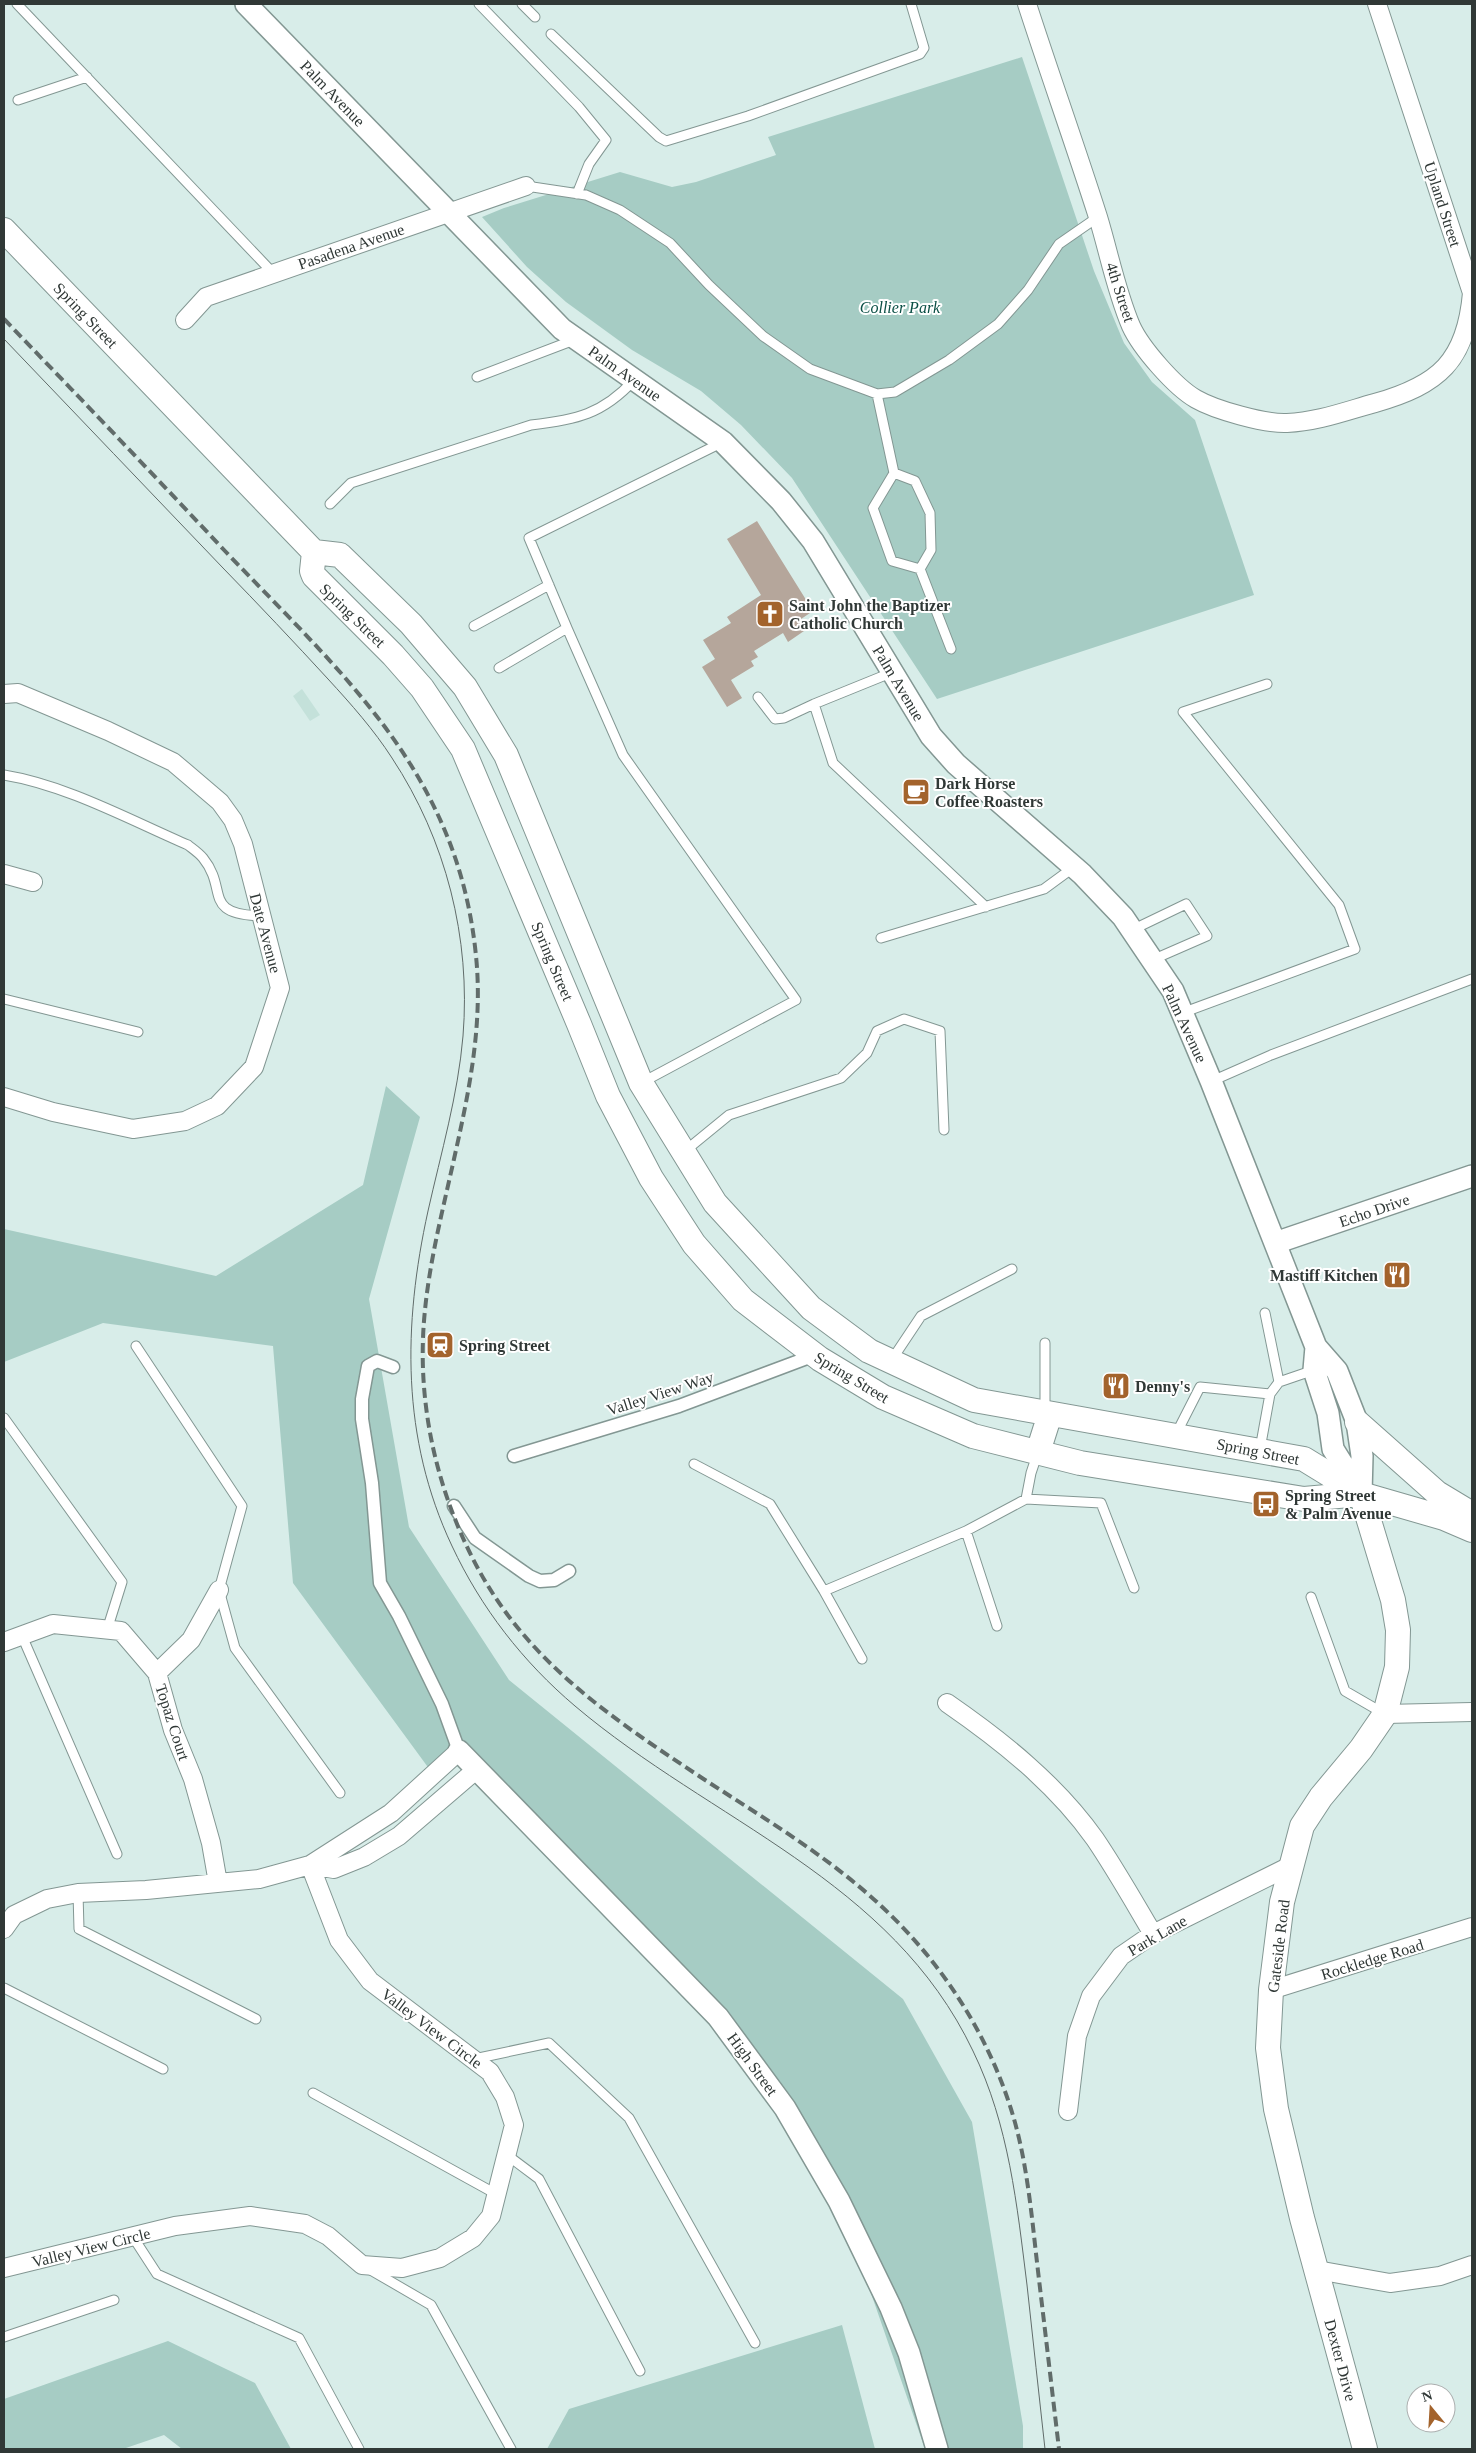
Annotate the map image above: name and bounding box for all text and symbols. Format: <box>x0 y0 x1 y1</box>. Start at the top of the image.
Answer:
street label: Palm Avenue <box>297 57 368 130</box>
street label: Upland Street <box>1420 159 1464 250</box>
street label: Pasadena Avenue <box>296 220 407 273</box>
street label: 4th Street <box>1103 260 1138 325</box>
street label: Spring Street <box>50 279 121 353</box>
park label: Collier Park <box>860 299 941 316</box>
street label: Palm Avenue <box>585 342 664 405</box>
street label: Spring Street <box>316 580 389 652</box>
place label: Saint John the Baptizer Catholic Church <box>789 597 950 632</box>
church icon: Saint John the Baptizer Catholic Church <box>755 599 785 629</box>
street label: Palm Avenue <box>870 643 928 724</box>
place label: Dark Horse Coffee Roasters <box>935 775 1043 810</box>
cafe icon: Dark Horse Coffee Roasters <box>901 777 931 807</box>
street label: Date Avenue <box>247 891 284 975</box>
street label: Spring Street <box>527 919 577 1004</box>
street label: Palm Avenue <box>1159 981 1210 1065</box>
street label: Echo Drive <box>1337 1191 1412 1230</box>
restaurant icon: Mastiff Kitchen <box>1382 1260 1412 1290</box>
place label: Mastiff Kitchen <box>1270 1267 1378 1284</box>
station icon: Spring Street <box>425 1330 455 1360</box>
place label: Spring Street <box>459 1337 550 1355</box>
street label: Spring Street <box>811 1349 893 1407</box>
street label: Valley View Way <box>605 1368 716 1420</box>
restaurant icon: Denny's <box>1101 1371 1131 1401</box>
place label: Denny's <box>1135 1378 1190 1396</box>
street label: Spring Street <box>1215 1435 1301 1469</box>
place label: Spring Street & Palm Avenue <box>1285 1487 1391 1522</box>
bus stop icon: Spring Street & Palm Avenue <box>1251 1489 1281 1519</box>
street label: Topaz Court <box>151 1682 193 1763</box>
street label: Gateside Road <box>1264 1898 1293 1994</box>
street label: Park Lane <box>1125 1912 1190 1959</box>
street label: Rockledge Road <box>1319 1936 1426 1984</box>
street label: Valley View Circle <box>378 1985 485 2073</box>
street label: High Street <box>723 2030 781 2100</box>
street label: Valley View Circle <box>30 2225 152 2271</box>
street label: Dexter Drive <box>1321 2317 1360 2403</box>
north arrow <box>1406 2383 1456 2433</box>
text: N <box>1420 2387 1434 2405</box>

